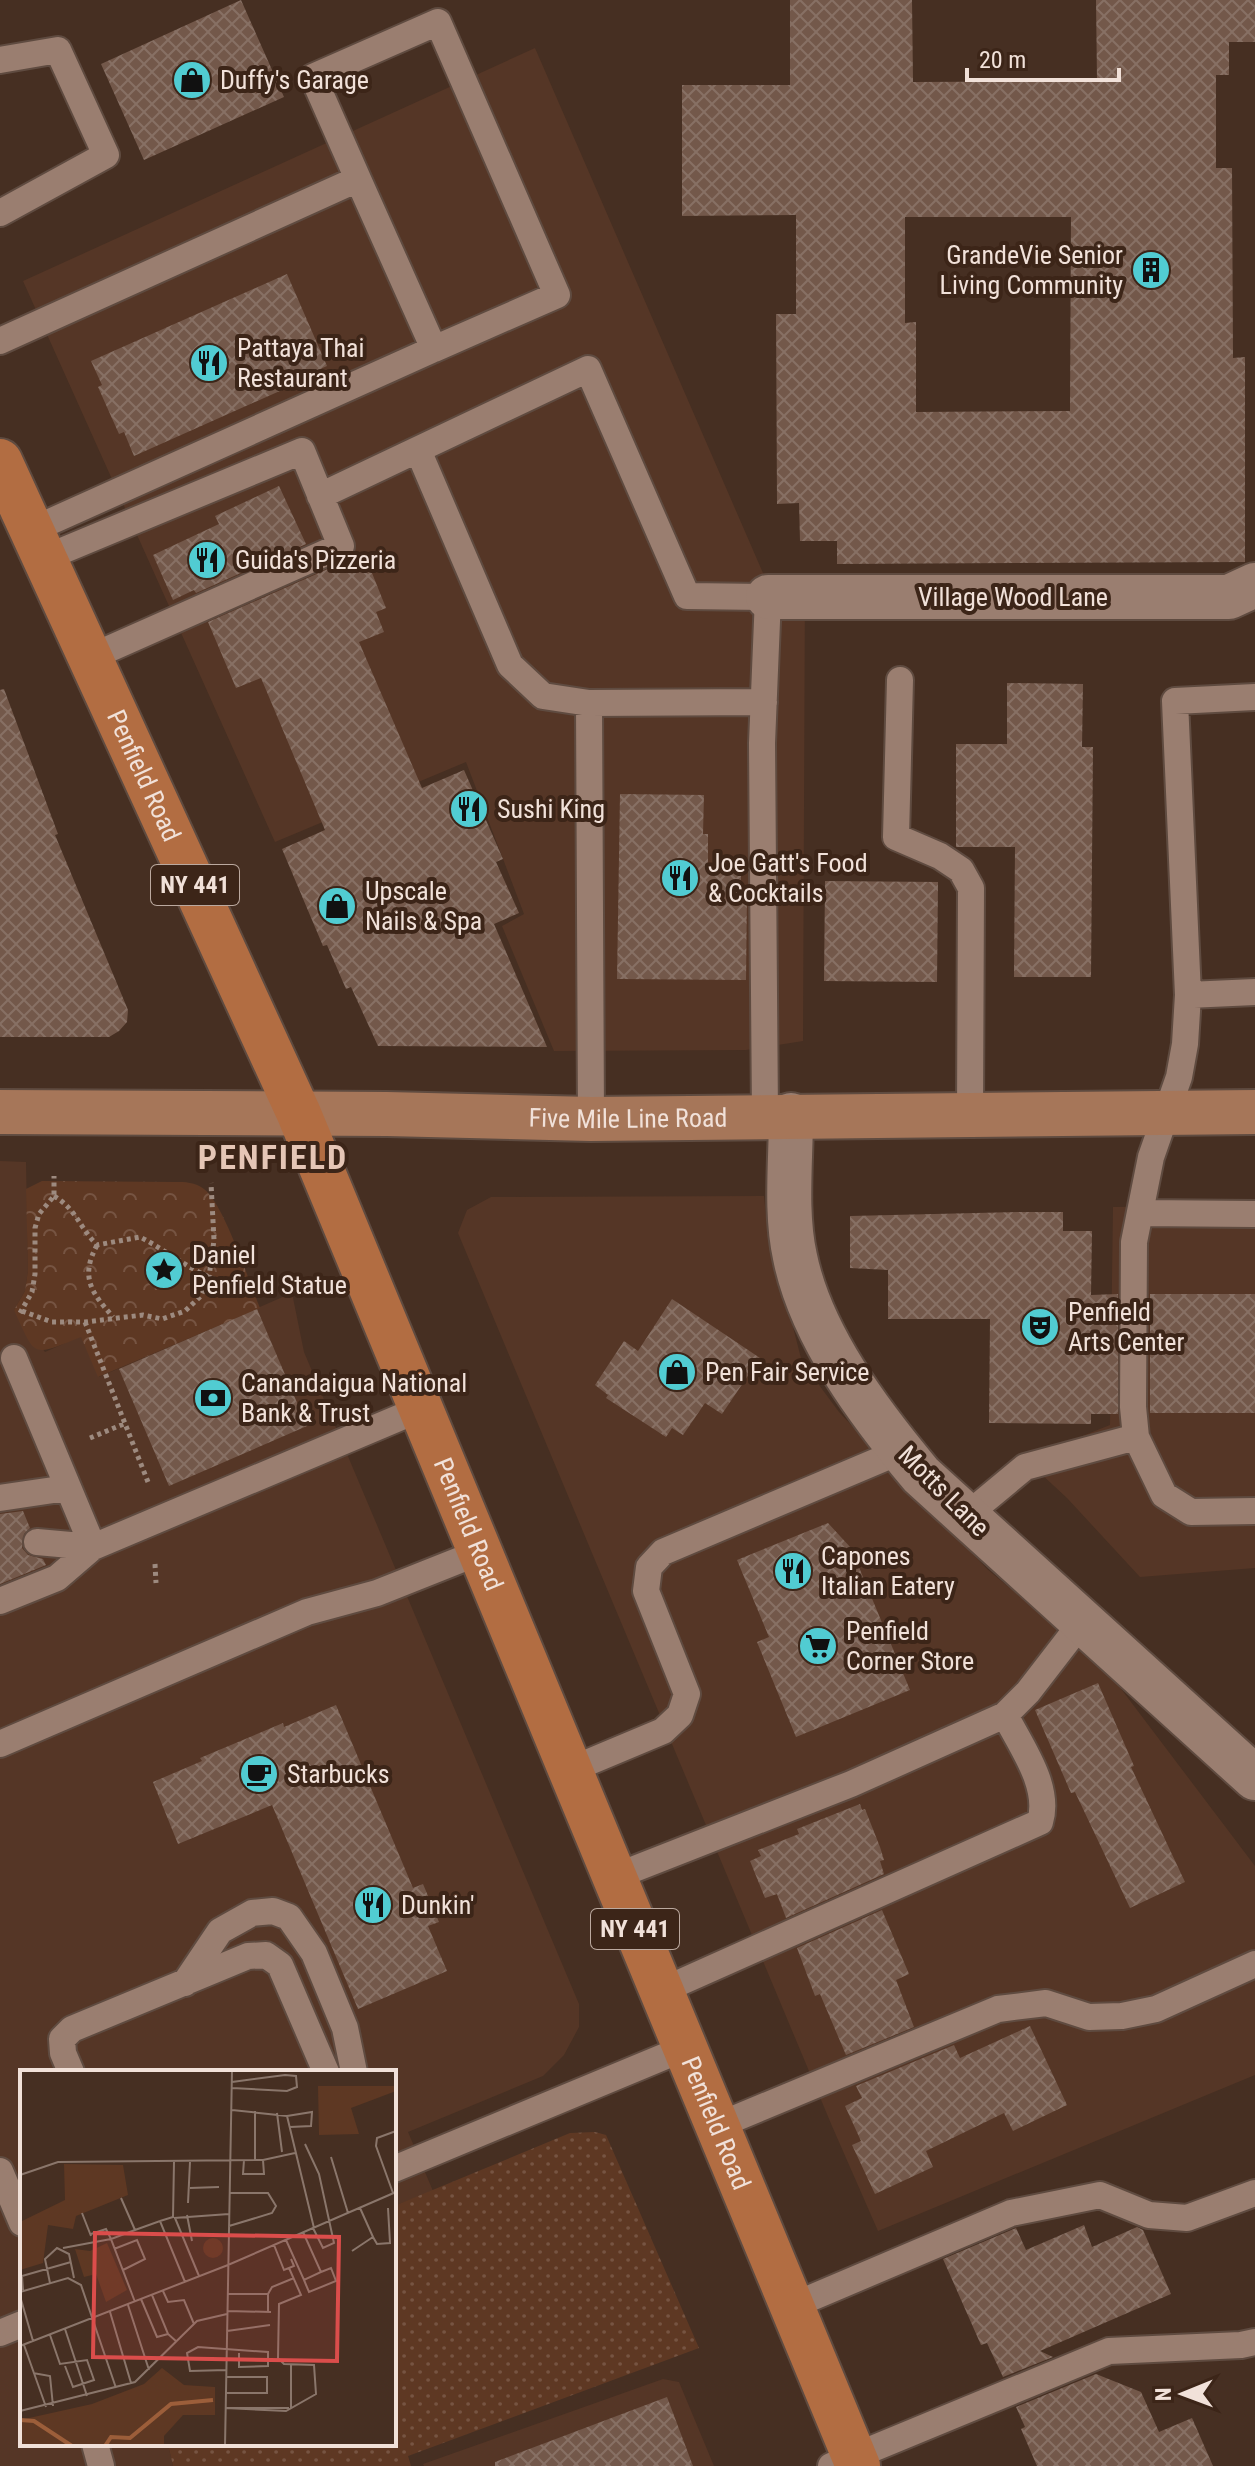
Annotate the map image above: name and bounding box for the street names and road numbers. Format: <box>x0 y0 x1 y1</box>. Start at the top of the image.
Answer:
street label: Village Wood Lane <box>918 582 1108 612</box>
street label: Penfield Road <box>101 705 187 846</box>
road number: NY 441 <box>151 865 239 905</box>
street label: Five Mile Line Road <box>528 1102 727 1134</box>
street label: Motts Lane <box>893 1440 995 1542</box>
street label: Penfield Road <box>428 1453 509 1595</box>
road number: NY 441 <box>591 1909 679 1949</box>
street label: Penfield Road <box>675 2052 757 2194</box>

